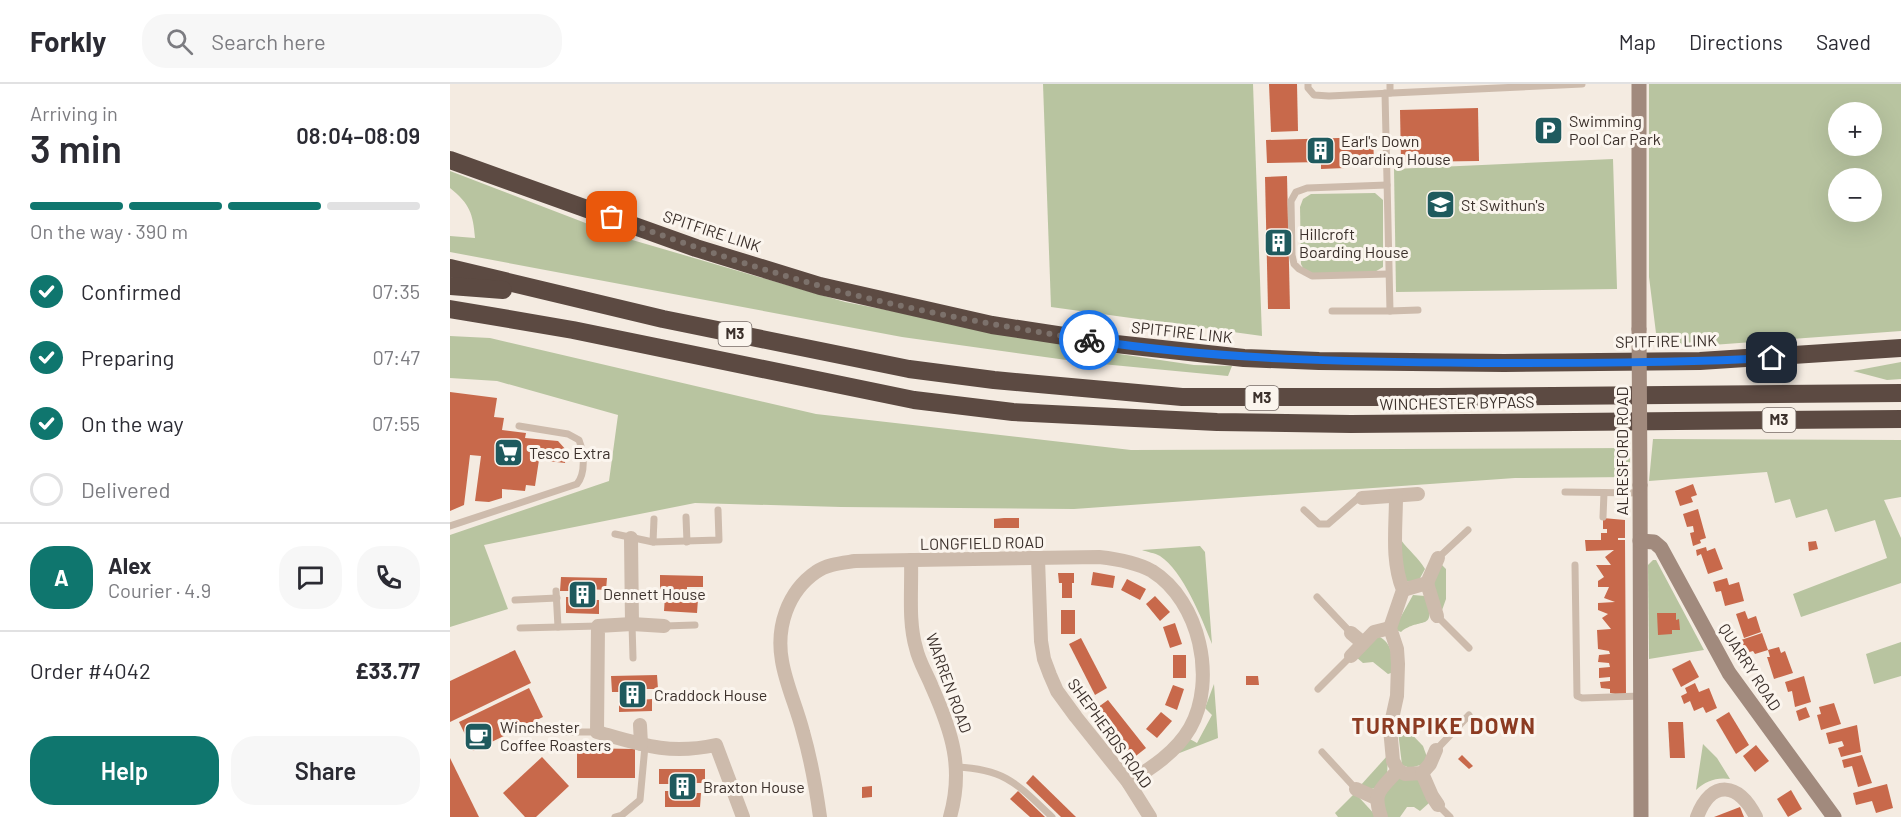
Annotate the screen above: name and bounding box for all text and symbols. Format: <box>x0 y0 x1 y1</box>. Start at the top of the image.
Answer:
search box <box>142 14 562 68</box>
text: Forkly <box>30 24 106 58</box>
icon: search <box>163 25 196 58</box>
text: Search here <box>211 28 326 54</box>
text: Map <box>1619 29 1656 54</box>
text: Directions <box>1689 29 1783 54</box>
text: Saved <box>1816 29 1871 54</box>
text: Arriving in <box>30 101 118 125</box>
map controls <box>1828 102 1882 222</box>
button: + <box>1828 102 1882 156</box>
place label: Swimming Pool Car Park <box>1569 111 1661 148</box>
parking icon: Swimming Pool Car Park <box>1532 114 1564 146</box>
text: 08:04–08:09 <box>296 122 420 148</box>
text: 3 min <box>30 124 122 171</box>
place label: Earl's Down Boarding House <box>1341 131 1451 168</box>
building icon: Earl's Down Boarding House <box>1304 134 1336 166</box>
button: − <box>1828 168 1882 222</box>
school or university icon: St Swithun's <box>1424 189 1456 221</box>
pin <box>586 191 637 242</box>
place label: St Swithun's <box>1461 195 1545 214</box>
icon: bag <box>595 200 628 233</box>
street label: SPITFIRE LINK <box>661 206 764 255</box>
text: On the way · 390 m <box>30 219 188 243</box>
place label: Hillcroft Boarding House <box>1299 224 1409 261</box>
building icon: Hillcroft Boarding House <box>1262 227 1294 259</box>
icon: check <box>30 275 63 308</box>
text: Confirmed <box>81 278 181 304</box>
text: 07:35 <box>372 279 420 303</box>
courier <box>1059 310 1119 370</box>
street label: SPITFIRE LINK <box>1130 317 1234 346</box>
road number: M3 <box>718 322 752 346</box>
icon: bike <box>1073 324 1106 357</box>
street label: SPITFIRE LINK <box>1615 330 1717 351</box>
pin <box>1746 332 1797 383</box>
icon: check <box>30 341 63 374</box>
icon: home <box>1755 341 1788 374</box>
text: Preparing <box>81 344 174 370</box>
text: 07:47 <box>373 345 420 369</box>
road number: M3 <box>1246 386 1278 410</box>
street label: ALRESFORD ROAD <box>1612 387 1631 515</box>
street label: WINCHESTER BYPASS <box>1379 392 1535 413</box>
icon: check <box>30 407 63 440</box>
road number: M3 <box>1762 408 1796 432</box>
text: On the way <box>81 410 184 436</box>
text: 07:55 <box>372 411 420 435</box>
supermarket icon: Tesco Extra <box>492 437 524 469</box>
place label: Tesco Extra <box>529 443 610 462</box>
text: Delivered <box>81 476 170 502</box>
street label: LONGFIELD ROAD <box>920 532 1044 553</box>
button: chat <box>279 546 342 609</box>
button: phone <box>357 546 420 609</box>
text: Alex <box>108 552 151 578</box>
text: A <box>54 564 69 590</box>
text: Courier · 4.9 <box>108 578 211 602</box>
building icon: Dennett House <box>566 578 598 610</box>
place label: Dennett House <box>603 584 706 603</box>
street label: QUARRY ROAD <box>1715 620 1786 714</box>
street label: WARREN ROAD <box>923 630 976 735</box>
text: Order #4042 <box>30 657 151 683</box>
text: £33.77 <box>355 657 420 683</box>
street label: SHEPHERDS ROAD <box>1064 674 1156 791</box>
building icon: Craddock House <box>617 679 649 711</box>
place label: Craddock House <box>654 685 767 704</box>
district label: TURNPIKE DOWN <box>1352 712 1536 738</box>
place label: Winchester Coffee Roasters <box>500 717 611 754</box>
cafe icon: Winchester Coffee Roasters <box>463 720 495 752</box>
button: Help <box>30 736 219 805</box>
button: Share <box>231 736 420 805</box>
building icon: Braxton House <box>666 771 698 803</box>
place label: Braxton House <box>703 777 805 796</box>

